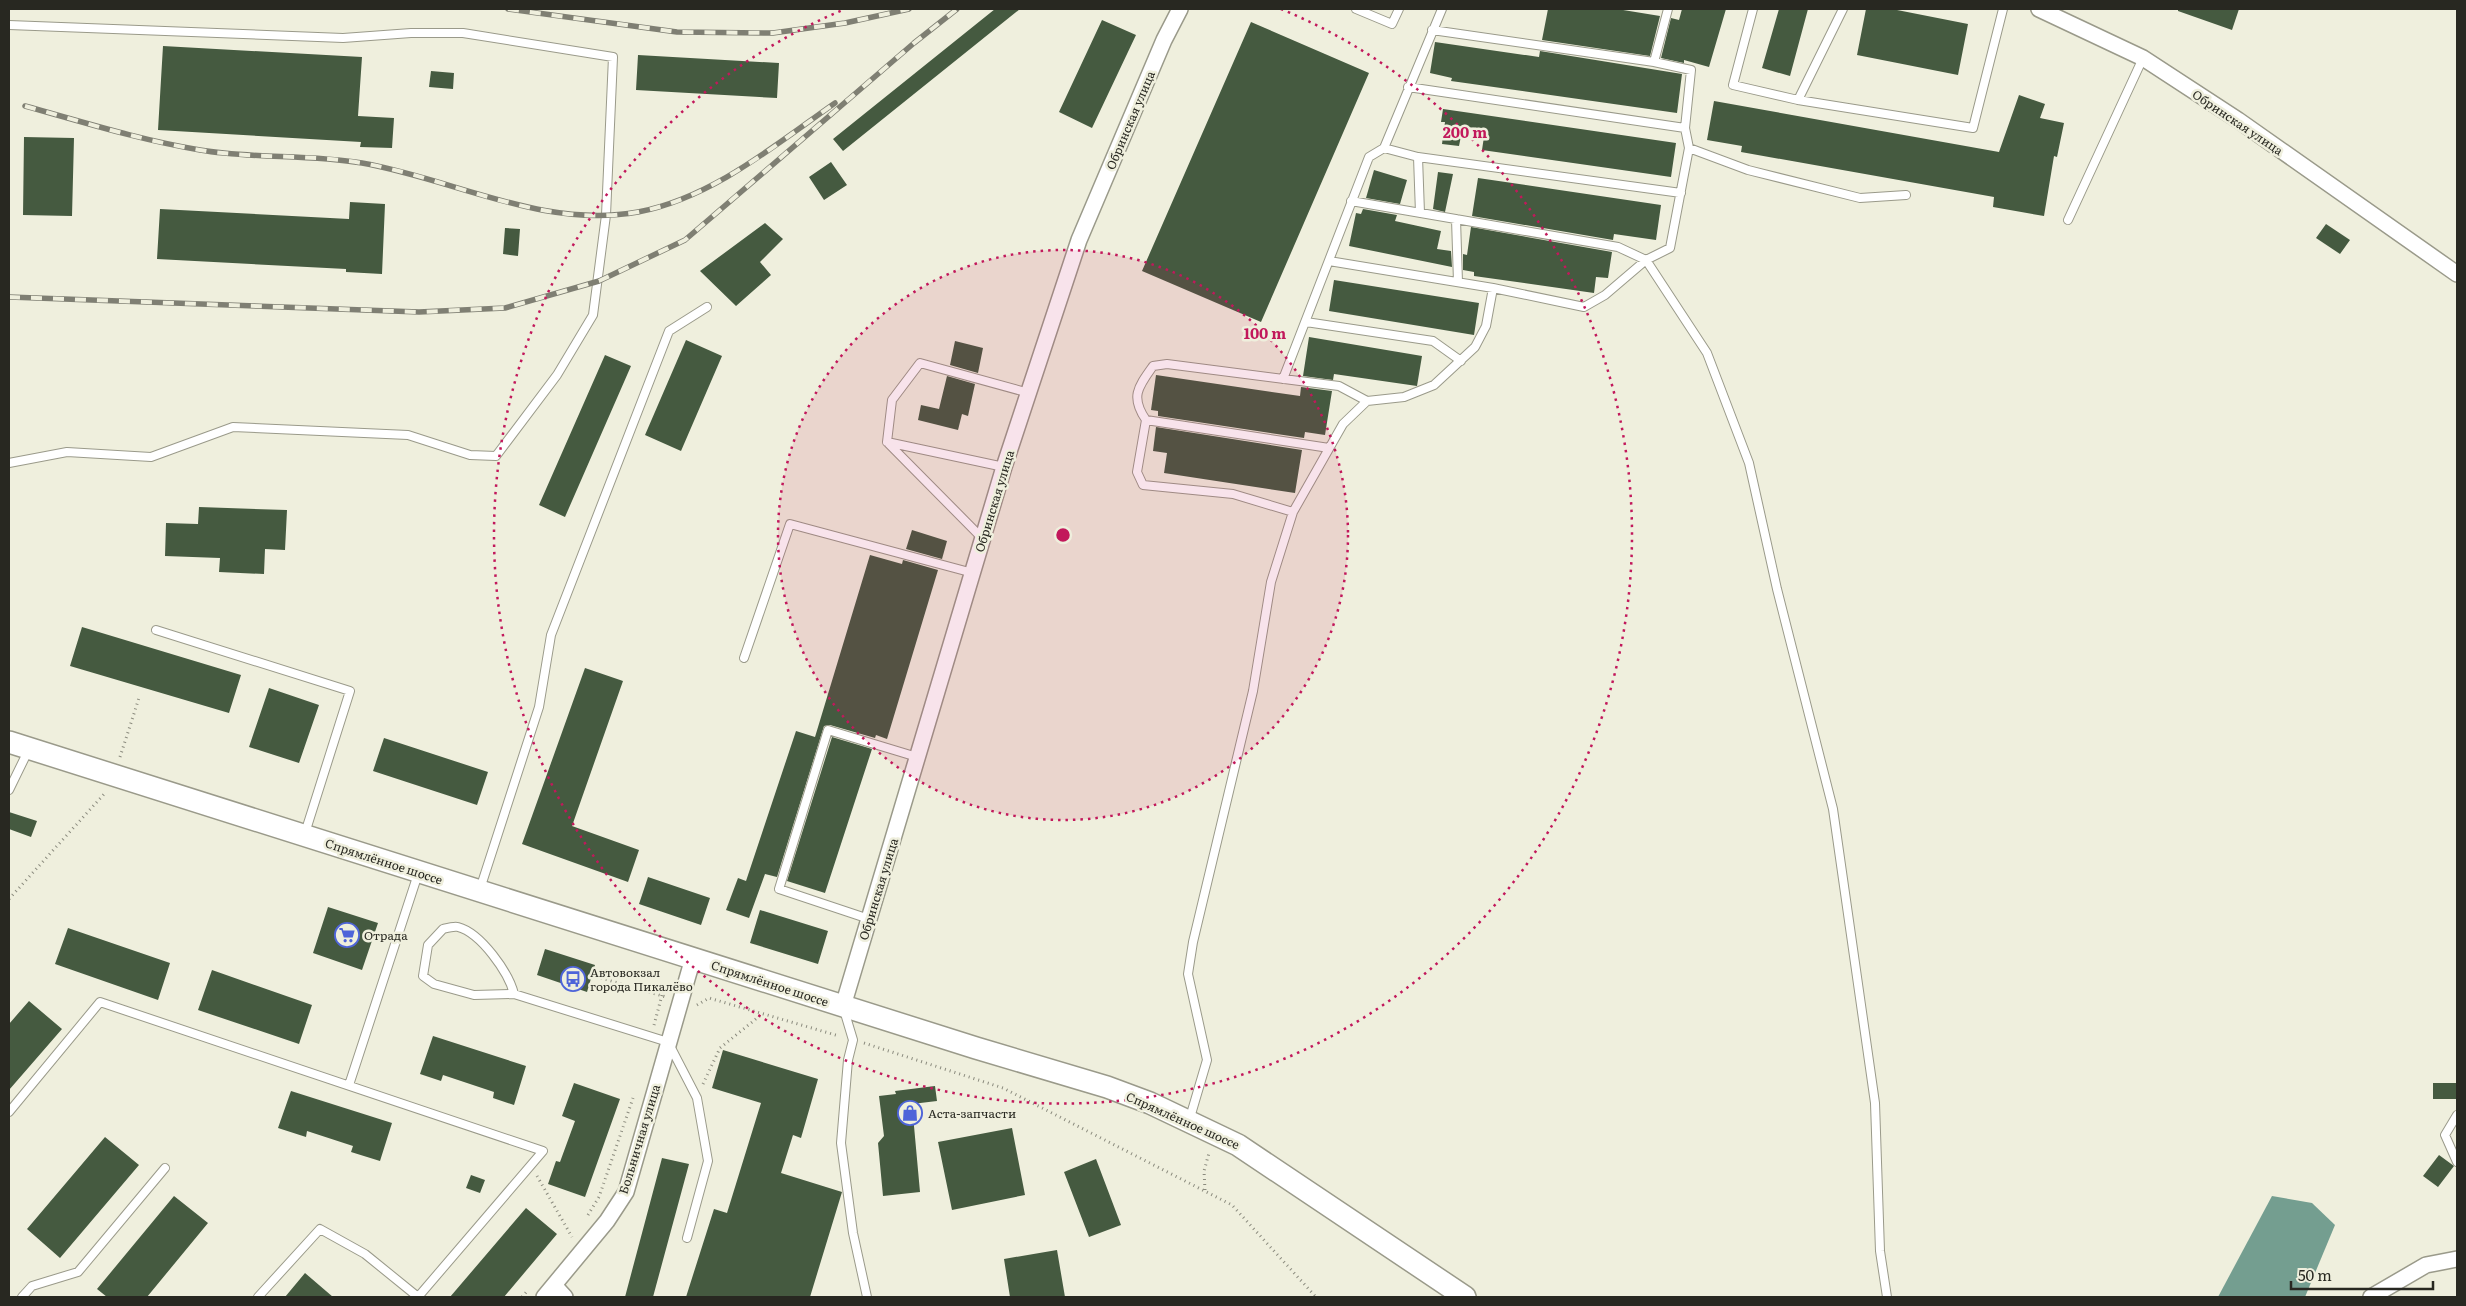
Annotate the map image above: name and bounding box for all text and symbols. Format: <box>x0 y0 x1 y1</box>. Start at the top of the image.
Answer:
street label: Обринская улица <box>1101 67 1159 172</box>
street label: Обринская улица <box>2189 85 2287 159</box>
text: 200 m <box>1443 120 1487 143</box>
text: 100 m <box>1244 321 1286 344</box>
street label: Обринская улица <box>970 447 1018 554</box>
centre of rings <box>1054 526 1072 544</box>
street label: Спрямлённое шоссе <box>323 834 445 888</box>
street label: Обринская улица <box>854 835 902 942</box>
supermarket icon: Отрада <box>334 922 360 948</box>
place label: Отрада <box>364 926 408 944</box>
street label: Спрямлённое шоссе <box>709 956 831 1010</box>
place label: Автовокзал города Пикалёво <box>590 963 693 995</box>
bus stop icon: Автовокзал города Пикалёво <box>560 966 586 992</box>
street label: Больничная улица <box>614 1081 664 1196</box>
street label: Спрямлённое шоссе <box>1123 1087 1243 1153</box>
shop icon: Аста-запчасти <box>897 1100 923 1126</box>
place label: Аста-запчасти <box>928 1104 1016 1122</box>
scale bar <box>2291 1258 2434 1290</box>
text: 50 m <box>2298 1263 2332 1286</box>

